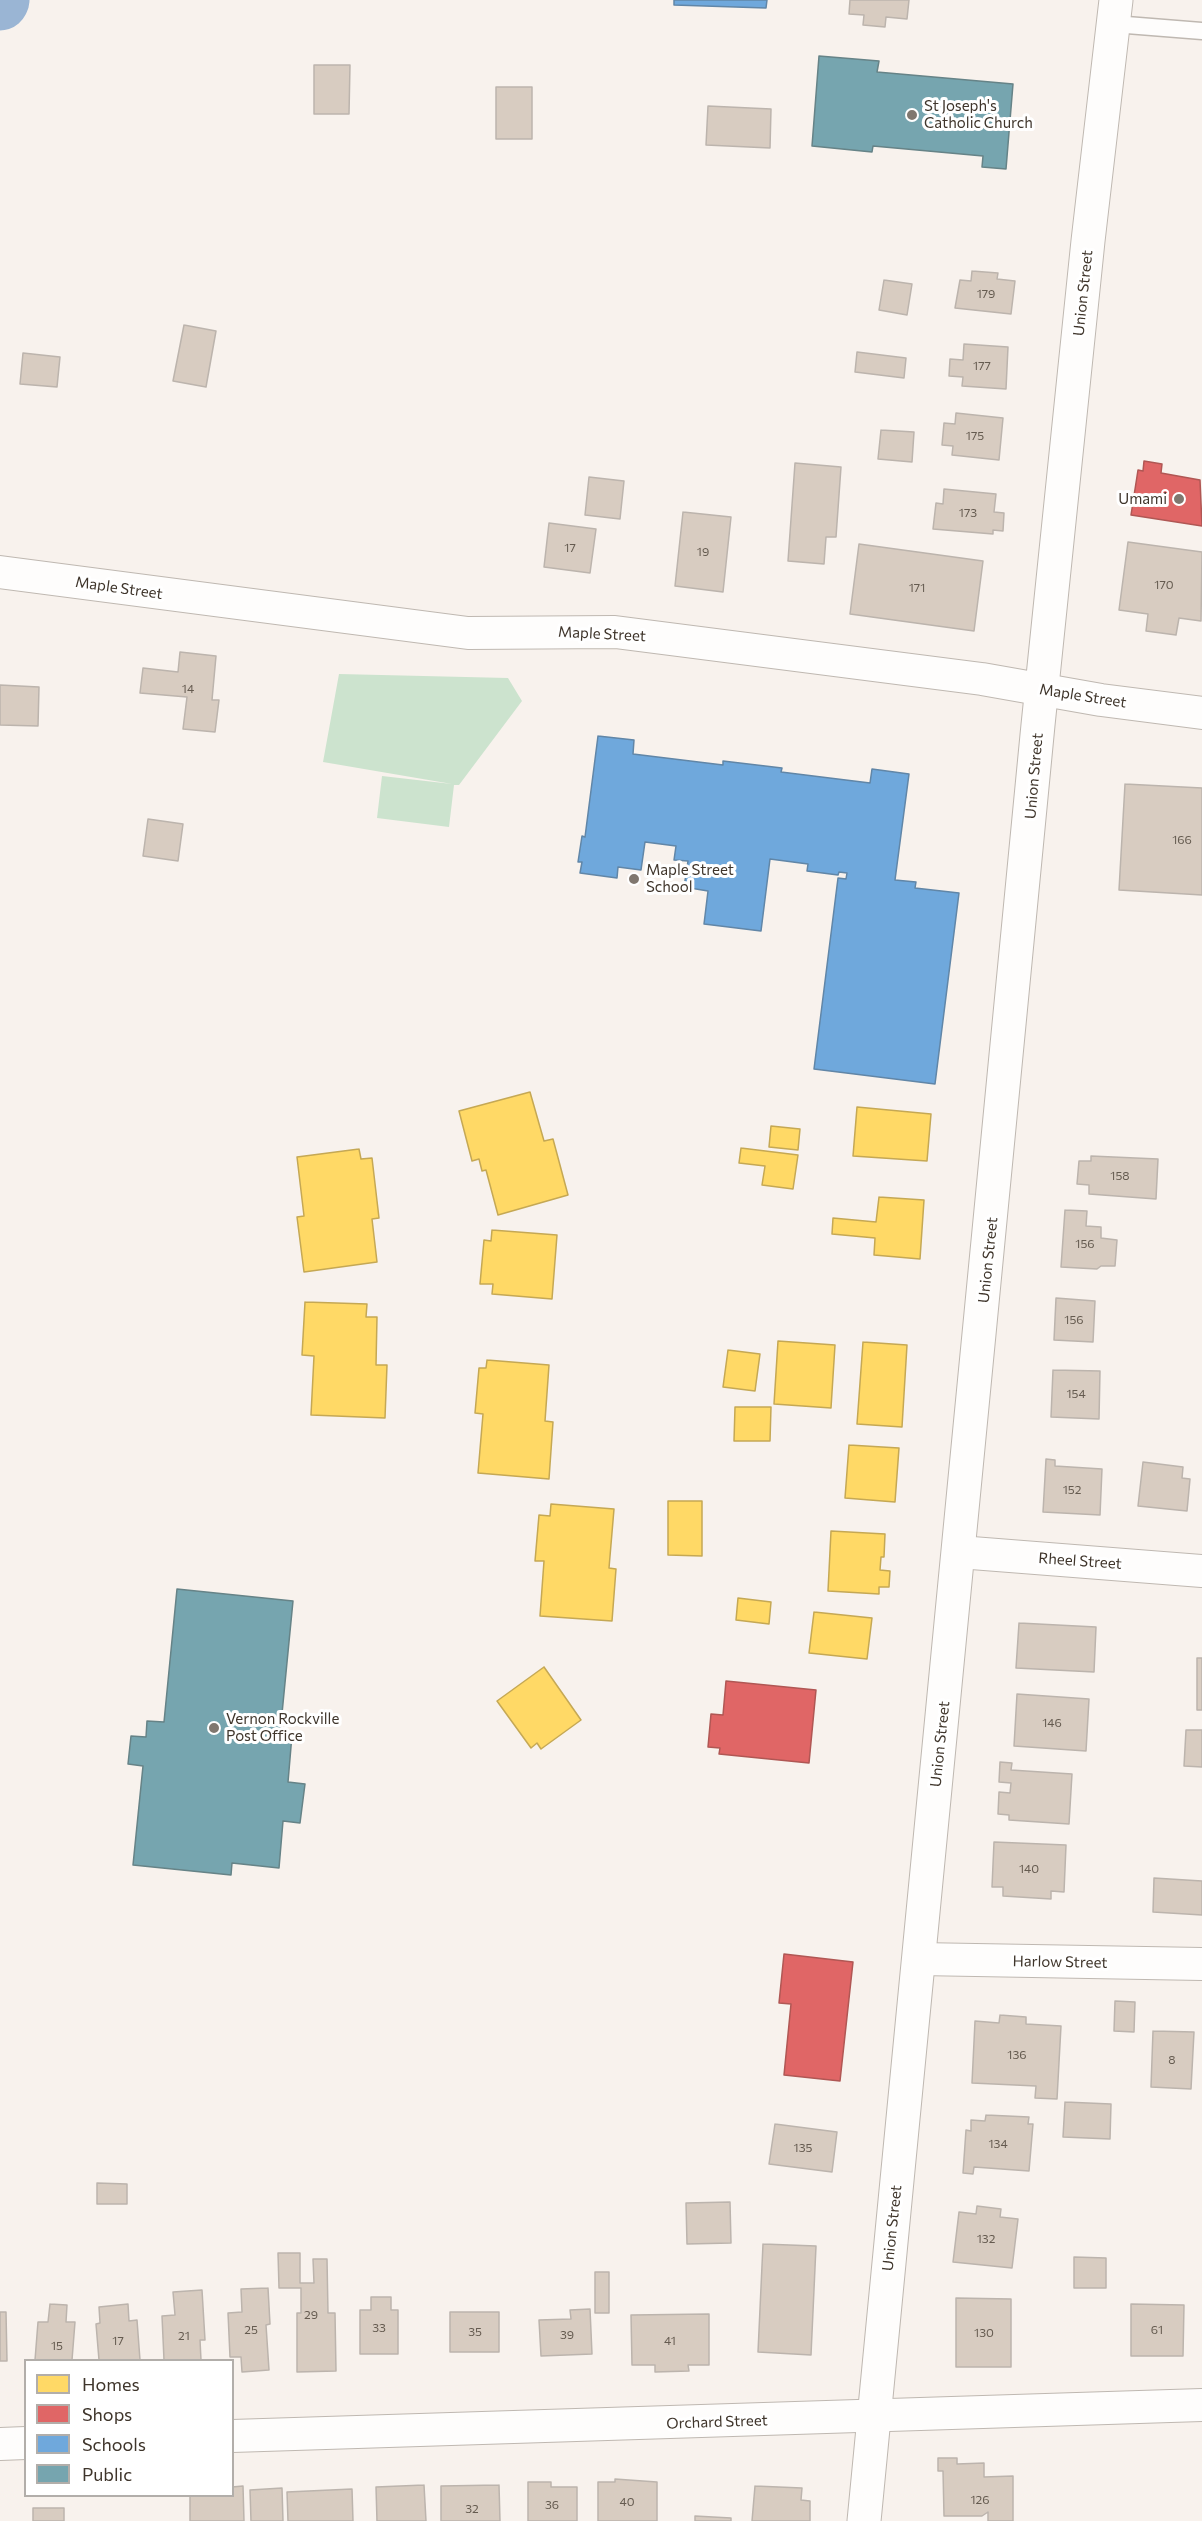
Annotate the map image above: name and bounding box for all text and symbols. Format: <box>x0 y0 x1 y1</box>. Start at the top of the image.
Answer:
place label: St Joseph's Catholic Church <box>924 97 1033 132</box>
marker: St Joseph's Catholic Church <box>905 108 919 122</box>
street label: Union Street <box>1070 249 1096 337</box>
house number: 179 <box>977 287 995 301</box>
house number: 177 <box>973 359 991 373</box>
house number: 175 <box>966 429 984 443</box>
place label: Umami <box>1118 490 1167 508</box>
marker: Umami <box>1172 492 1186 506</box>
house number: 173 <box>959 506 977 520</box>
house number: 17 <box>564 541 576 555</box>
house number: 19 <box>697 545 709 559</box>
street label: Maple Street <box>74 573 164 603</box>
house number: 170 <box>1154 578 1174 592</box>
house number: 171 <box>909 581 925 595</box>
street label: Maple Street <box>558 623 646 645</box>
street label: Maple Street <box>1038 680 1128 712</box>
house number: 14 <box>182 682 194 696</box>
street label: Union Street <box>1021 732 1047 820</box>
house number: 166 <box>1172 833 1192 847</box>
place label: Maple Street School <box>646 861 734 896</box>
marker: Maple Street School <box>627 872 641 886</box>
house number: 158 <box>1110 1169 1130 1183</box>
street label: Union Street <box>975 1216 1001 1304</box>
house number: 156 <box>1075 1237 1095 1251</box>
house number: 156 <box>1064 1313 1084 1327</box>
house number: 154 <box>1066 1387 1086 1401</box>
house number: 152 <box>1063 1483 1081 1497</box>
street label: Rheel Street <box>1038 1549 1122 1573</box>
street label: Union Street <box>927 1700 953 1788</box>
place label: Vernon Rockville Post Office <box>226 1710 339 1745</box>
house number: 146 <box>1042 1716 1062 1730</box>
marker: Vernon Rockville Post Office <box>207 1721 221 1735</box>
house number: 140 <box>1019 1862 1039 1876</box>
street label: Harlow Street <box>1012 1952 1108 1972</box>
house number: 136 <box>1007 2048 1027 2062</box>
house number: 8 <box>1168 2053 1176 2067</box>
house number: 134 <box>988 2137 1008 2151</box>
house number: 135 <box>794 2141 812 2155</box>
street label: Union Street <box>879 2184 905 2272</box>
house number: 132 <box>977 2232 995 2246</box>
house number: 29 <box>304 2308 318 2322</box>
house number: 33 <box>372 2321 386 2335</box>
house number: 25 <box>244 2323 258 2337</box>
house number: 61 <box>1151 2323 1163 2337</box>
house number: 35 <box>468 2325 482 2339</box>
house number: 130 <box>974 2326 994 2340</box>
house number: 39 <box>560 2328 574 2342</box>
house number: 21 <box>178 2329 190 2343</box>
house number: 17 <box>112 2334 124 2348</box>
house number: 41 <box>664 2334 676 2348</box>
house number: 15 <box>51 2339 63 2353</box>
legend <box>24 2359 234 2497</box>
text: Homes <box>82 2373 140 2395</box>
text: Shops <box>82 2403 132 2425</box>
street label: Orchard Street <box>666 2411 768 2433</box>
text: Schools <box>82 2433 146 2455</box>
text: Public <box>82 2463 132 2485</box>
house number: 126 <box>970 2493 990 2507</box>
house number: 40 <box>619 2495 635 2509</box>
house number: 36 <box>545 2498 559 2512</box>
house number: 32 <box>465 2502 479 2516</box>

